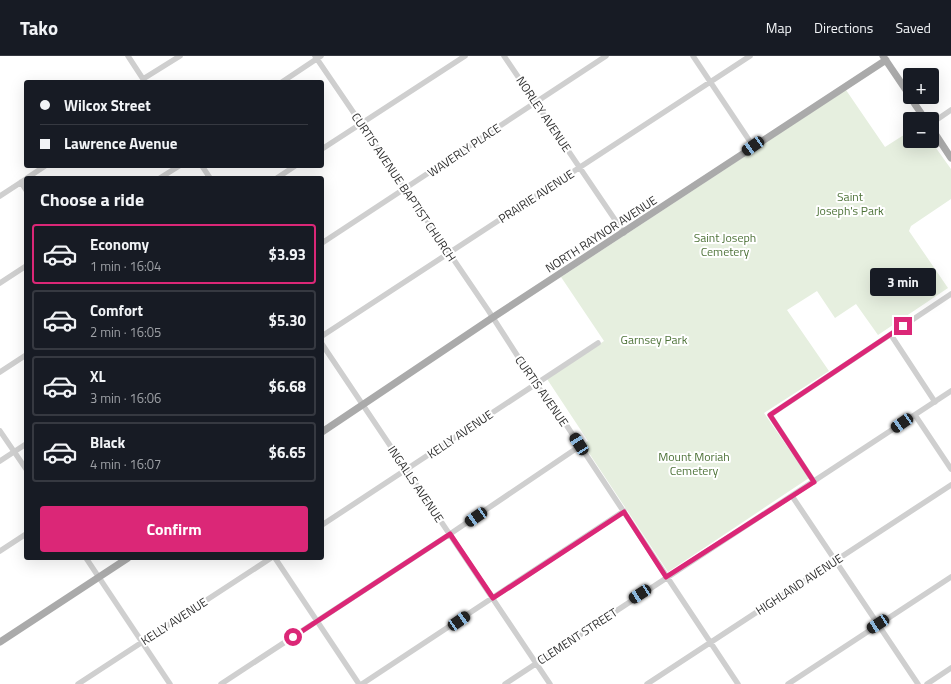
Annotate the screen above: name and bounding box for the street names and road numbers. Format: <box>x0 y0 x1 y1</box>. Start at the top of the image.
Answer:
street label: NORLEY AVENUE <box>512 72 577 156</box>
street label: CURTIS AVENUE BAPTIST CHURCH <box>347 109 461 265</box>
street label: WAVERLY PLACE <box>423 118 505 182</box>
street label: PRAIRIE AVENUE <box>494 164 578 228</box>
street label: NORTH RAYNOR AVENUE <box>541 191 661 277</box>
street label: CURTIS AVENUE <box>510 352 574 431</box>
street label: KELLY AVENUE <box>423 405 497 463</box>
street label: INGALLS AVENUE <box>383 442 449 527</box>
street label: HIGHLAND AVENUE <box>752 548 847 619</box>
street label: KELLY AVENUE <box>137 592 211 650</box>
street label: CLEMENT STREET <box>533 602 622 669</box>

